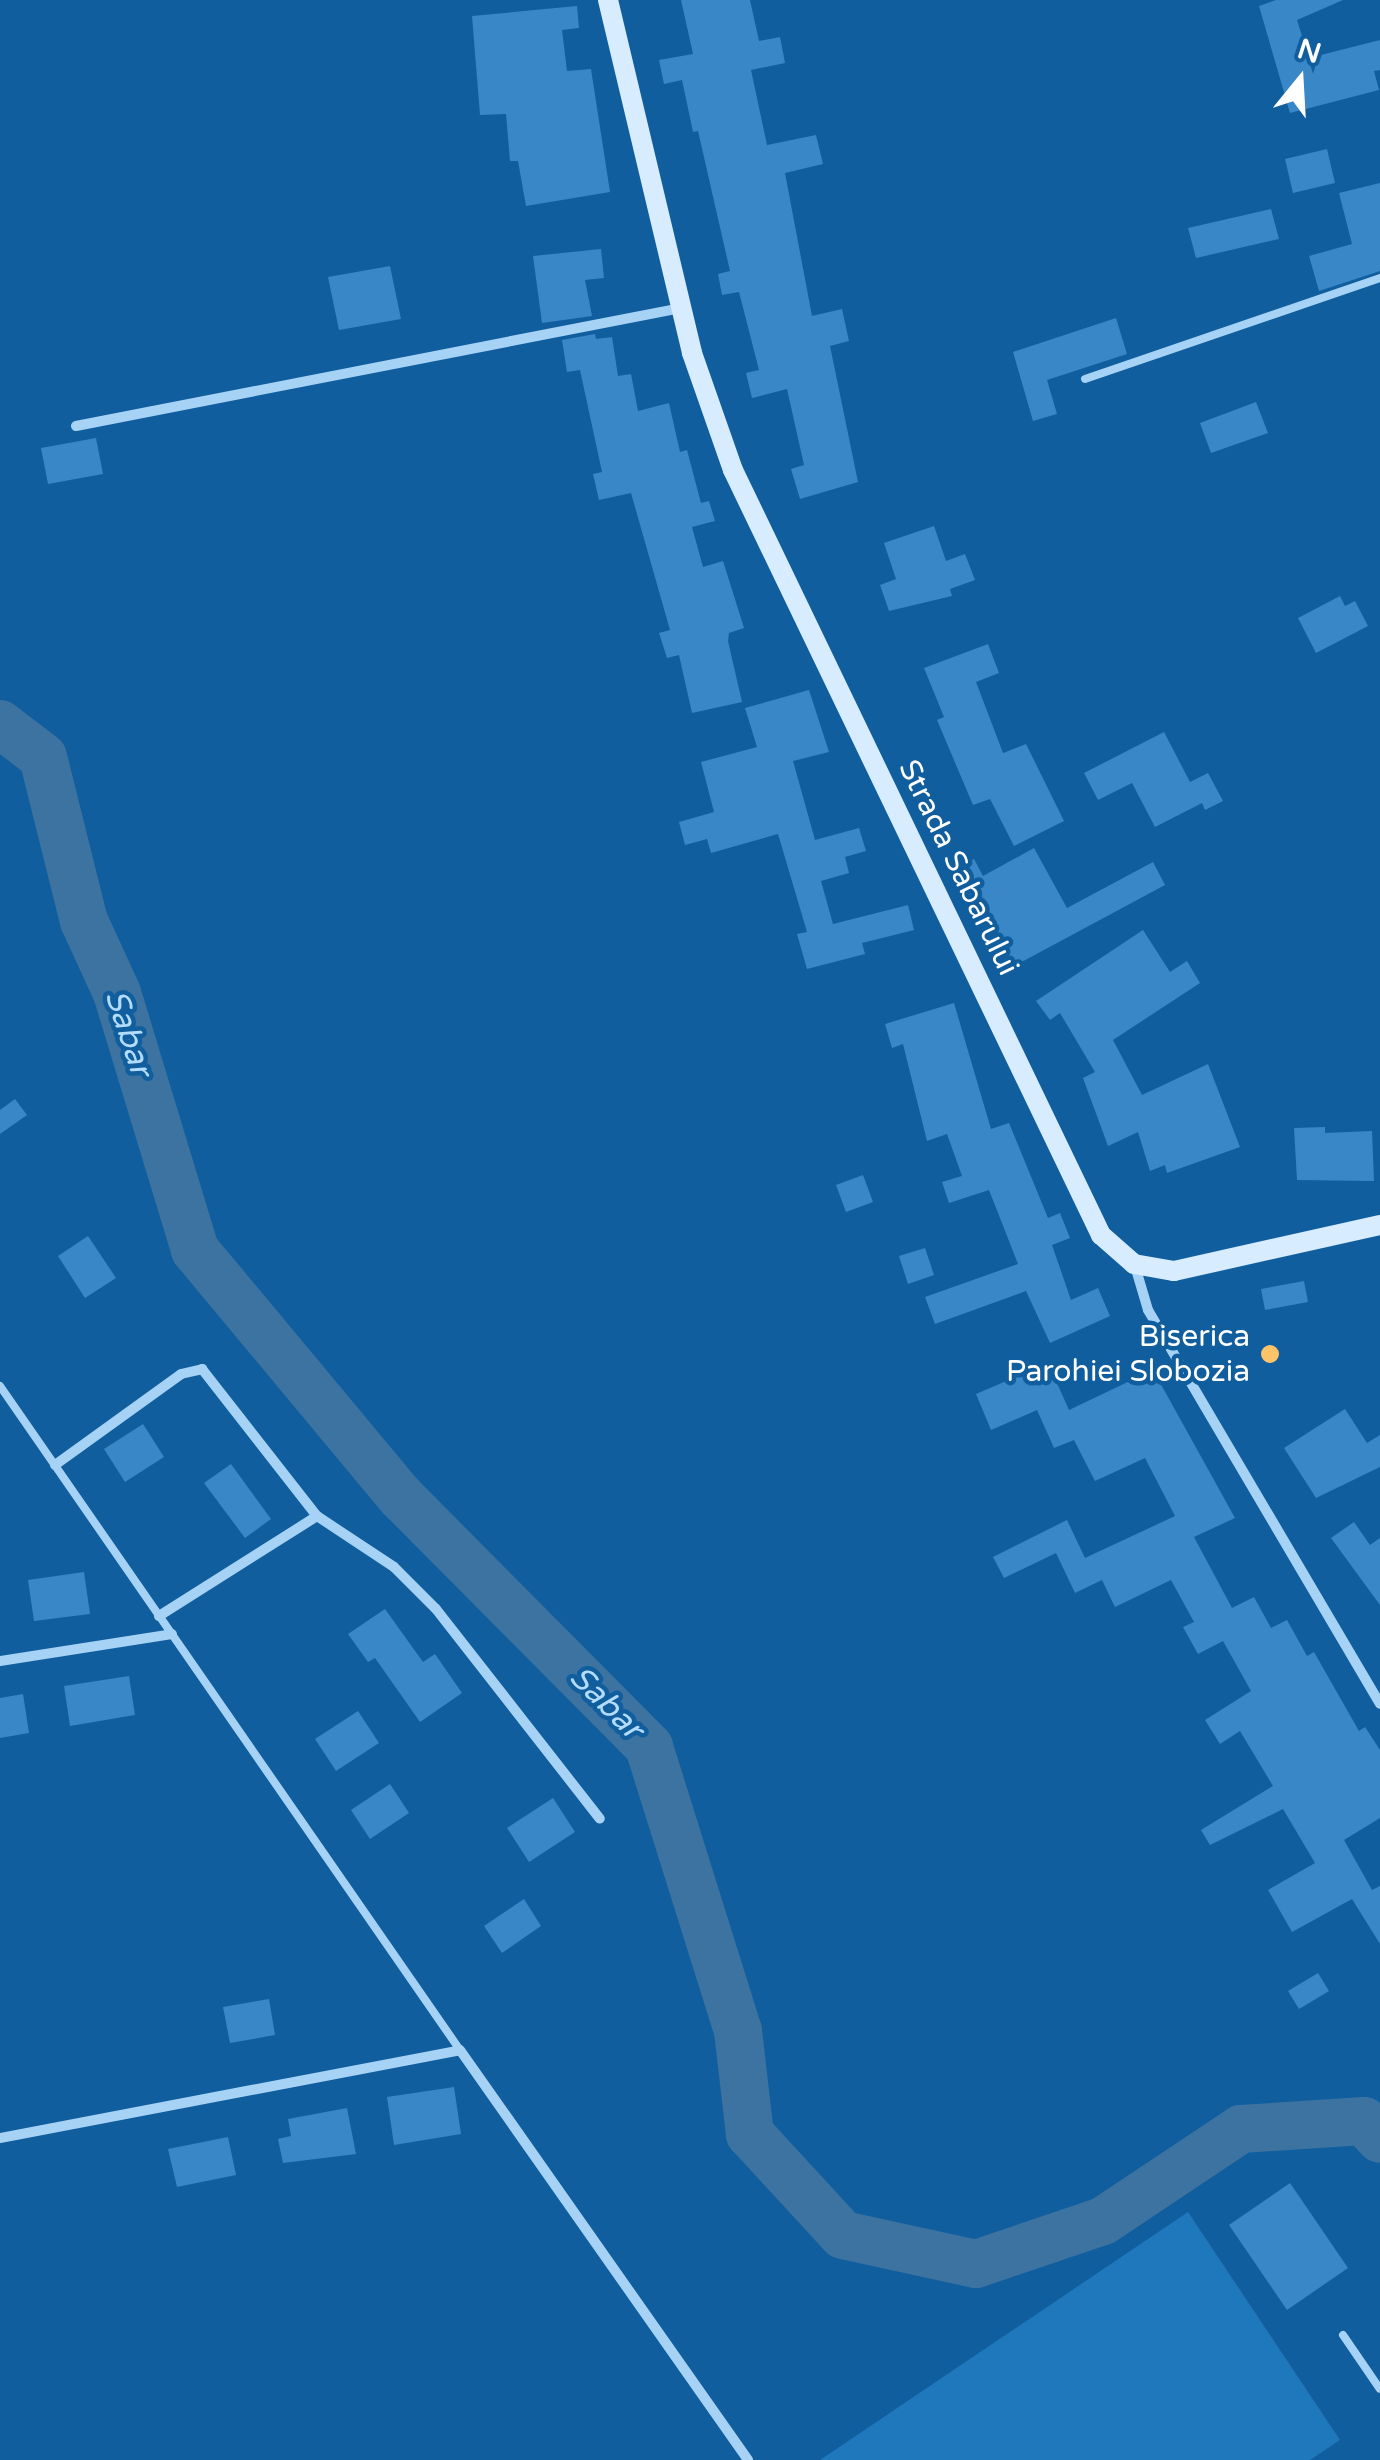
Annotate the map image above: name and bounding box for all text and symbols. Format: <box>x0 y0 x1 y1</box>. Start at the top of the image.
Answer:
north arrow <box>1250 30 1350 130</box>
text: N <box>1293 32 1325 71</box>
street label: Strada Sabarului <box>890 754 1026 982</box>
water label: Sabar <box>96 985 160 1081</box>
place label: Biserica Parohiei Slobozia <box>1006 1319 1250 1390</box>
marker: Biserica Parohiei Slobozia <box>1259 1343 1281 1365</box>
water label: Sabar <box>561 1658 651 1748</box>

